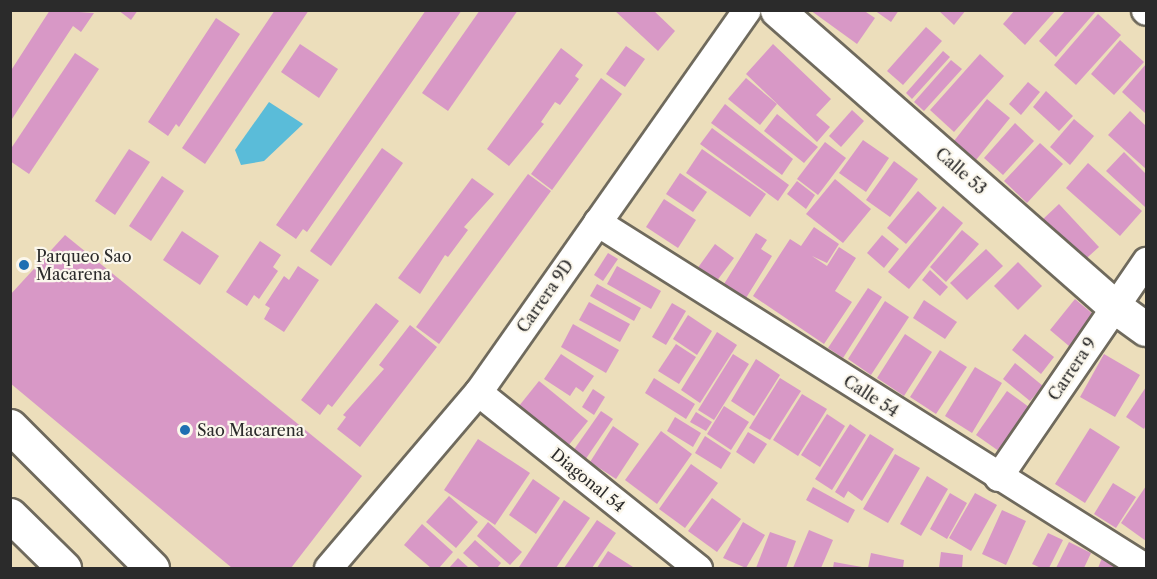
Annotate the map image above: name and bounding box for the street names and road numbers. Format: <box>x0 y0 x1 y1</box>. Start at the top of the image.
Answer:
street label: Calle 53 <box>932 144 990 198</box>
street label: Carrera 9D <box>513 256 577 336</box>
street label: Carrera 9 <box>1044 334 1100 404</box>
street label: Calle 54 <box>840 371 902 421</box>
street label: Diagonal 54 <box>547 444 629 516</box>

